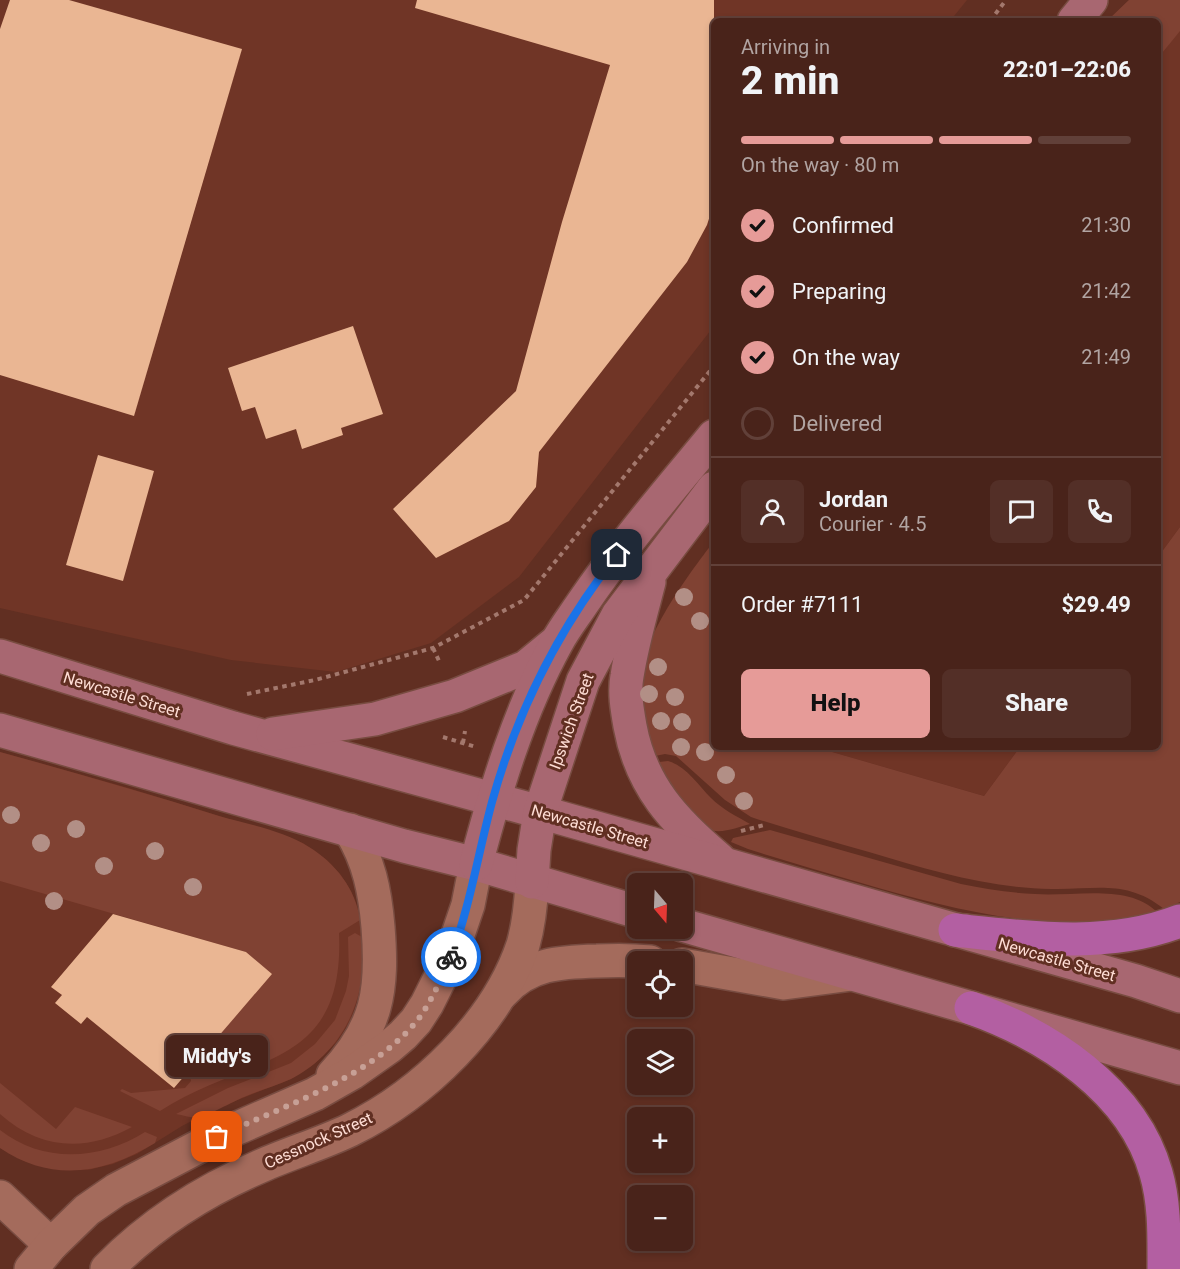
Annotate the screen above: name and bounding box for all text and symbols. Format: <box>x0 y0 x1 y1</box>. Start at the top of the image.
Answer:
text: Arriving in <box>741 35 830 59</box>
text: 22:01–22:06 <box>1003 57 1131 82</box>
text: 2 min <box>741 58 839 104</box>
text: On the way · 80 m <box>741 153 899 177</box>
icon: check <box>741 209 774 242</box>
text: Confirmed <box>792 213 894 238</box>
text: 21:30 <box>1081 213 1131 237</box>
icon: check <box>741 275 774 308</box>
text: Preparing <box>792 279 886 304</box>
text: 21:42 <box>1081 279 1131 303</box>
icon: check <box>741 341 774 374</box>
text: On the way <box>792 345 900 370</box>
text: 21:49 <box>1081 345 1131 369</box>
text: Delivered <box>792 411 882 436</box>
button: person <box>741 480 804 543</box>
button: chat <box>990 480 1053 543</box>
button: phone <box>1068 480 1131 543</box>
text: Jordan <box>819 487 888 512</box>
text: Courier · 4.5 <box>819 512 926 536</box>
pin <box>591 529 642 580</box>
icon: home <box>600 538 633 571</box>
text: Order #7111 <box>741 592 863 617</box>
text: $29.49 <box>1062 592 1131 617</box>
street label: Newcastle Street <box>61 668 183 721</box>
button: Help <box>741 669 930 738</box>
button: Share <box>942 669 1131 738</box>
street label: Ipswich Street <box>545 671 598 772</box>
street label: Newcastle Street <box>529 801 651 852</box>
north arrow <box>627 873 693 939</box>
map controls <box>627 873 693 1251</box>
courier <box>421 927 481 987</box>
street label: Newcastle Street <box>996 934 1118 985</box>
icon: bike <box>435 941 468 974</box>
button: locate <box>627 951 693 1017</box>
button: layers <box>627 1029 693 1095</box>
callout: Middy's <box>166 1035 268 1077</box>
text: Middy's <box>183 1044 251 1068</box>
button: + <box>627 1107 693 1173</box>
street label: Cessnock Street <box>261 1108 375 1173</box>
pin <box>191 1111 242 1162</box>
icon: bag <box>200 1120 233 1153</box>
button: − <box>627 1185 693 1251</box>

